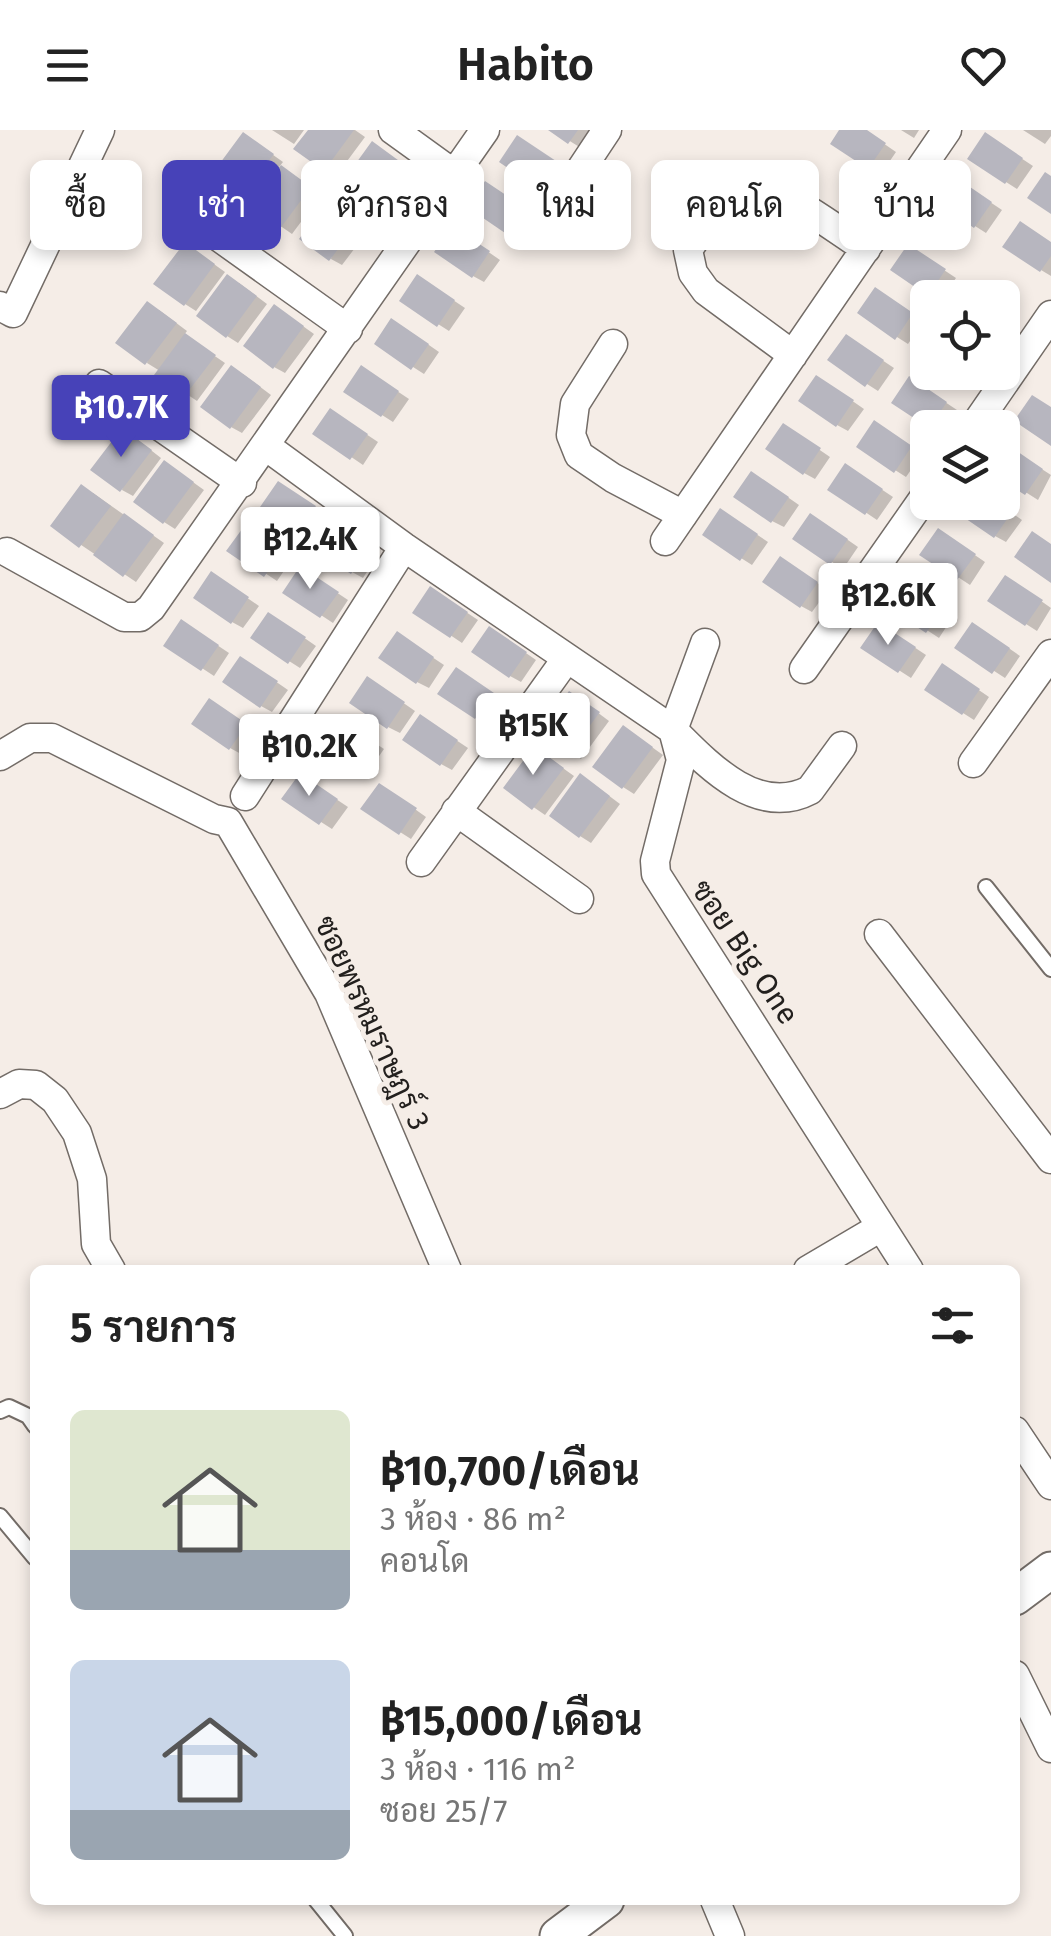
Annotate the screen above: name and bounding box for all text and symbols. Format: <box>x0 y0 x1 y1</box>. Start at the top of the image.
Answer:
icon: menu <box>40 38 95 93</box>
text: Habito <box>457 38 594 92</box>
icon: heart <box>956 38 1011 93</box>
chip: ซื้อ <box>30 160 142 250</box>
chip: เช่า <box>162 160 281 250</box>
chip: ตัวกรอง <box>301 160 484 250</box>
chip: ใหม่ <box>504 160 631 250</box>
chip: คอนโด <box>651 160 819 250</box>
chip: บ้าน <box>839 160 971 250</box>
map controls <box>910 280 1020 520</box>
button: locate <box>910 280 1020 390</box>
pin: ฿10.7K <box>40 375 202 460</box>
text: ฿10.7K <box>74 388 168 426</box>
button: layers <box>910 410 1020 520</box>
pin: ฿12.4K <box>229 507 391 592</box>
text: ฿12.4K <box>263 520 357 558</box>
pin: ฿12.6K <box>807 563 969 648</box>
text: ฿12.6K <box>840 576 936 614</box>
pin: ฿15K <box>474 693 592 778</box>
text: ฿15K <box>498 706 568 744</box>
pin: ฿10.2K <box>228 714 390 799</box>
text: ฿10.2K <box>261 727 357 765</box>
street label: ซอย Big One <box>684 873 806 1031</box>
street label: ซอยพรหมราษฎร์ 3 <box>305 909 439 1137</box>
icon: filters <box>925 1298 980 1353</box>
text: 5 รายการ <box>70 1303 237 1353</box>
text: ฿10,700/เดือน <box>380 1446 640 1496</box>
icon: home <box>150 1450 270 1570</box>
text: 3 ห้อง · 86 m² <box>380 1500 566 1538</box>
text: คอนโด <box>380 1542 470 1580</box>
text: ฿15,000/เดือน <box>380 1696 643 1746</box>
icon: home <box>150 1700 270 1820</box>
text: 3 ห้อง · 116 m² <box>380 1750 576 1788</box>
text: ซอย 25/7 <box>380 1792 507 1830</box>

